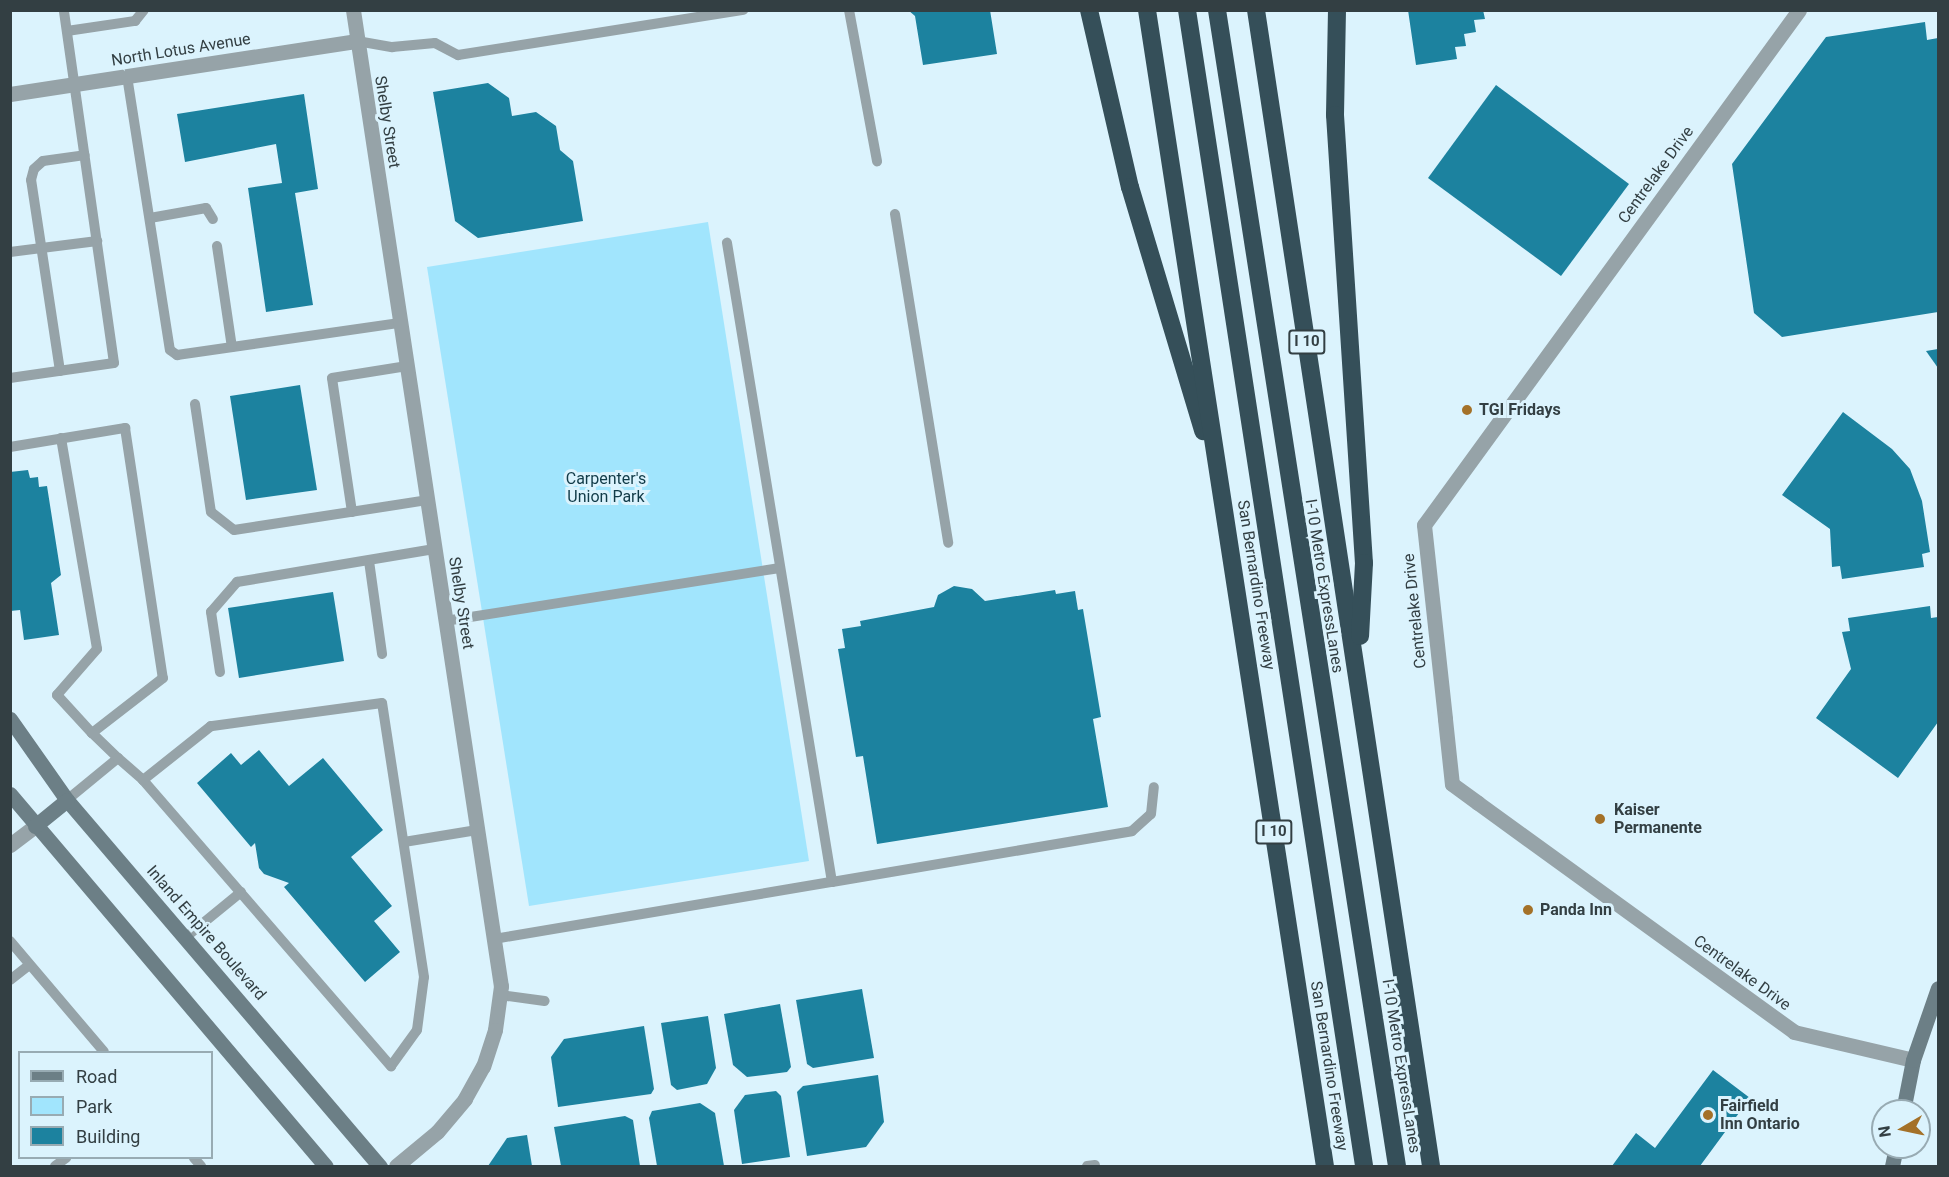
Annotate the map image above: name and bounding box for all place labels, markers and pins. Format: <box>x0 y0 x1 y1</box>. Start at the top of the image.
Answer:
place label: TGI Fridays <box>1479 400 1561 420</box>
marker: TGI Fridays <box>1460 403 1474 417</box>
place label: Kaiser Permanente <box>1614 800 1702 838</box>
marker: Kaiser Permanente <box>1591 810 1609 828</box>
place label: Panda Inn <box>1540 900 1612 920</box>
marker: Panda Inn <box>1521 903 1535 917</box>
place label: Fairfield Inn Ontario <box>1720 1096 1800 1134</box>
marker: Fairfield Inn Ontario <box>1701 1108 1715 1122</box>

